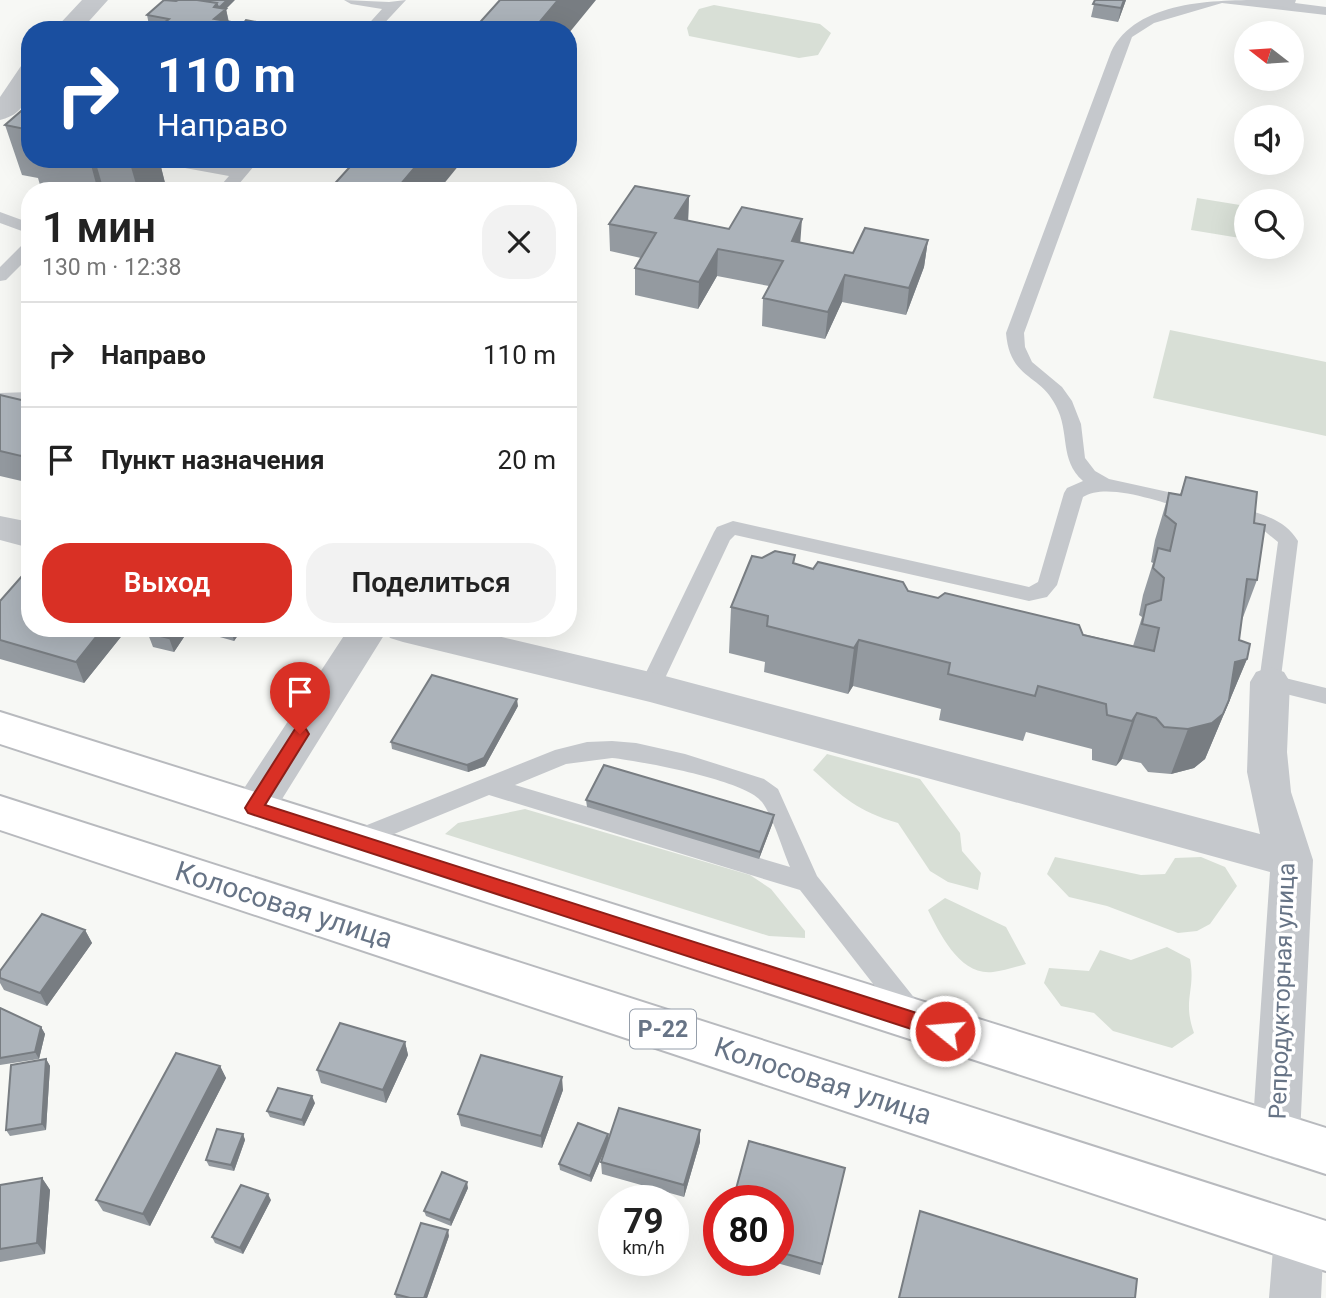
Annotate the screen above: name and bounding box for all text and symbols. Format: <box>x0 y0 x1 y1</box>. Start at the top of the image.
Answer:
north arrow <box>1234 21 1304 91</box>
map controls <box>1234 21 1304 259</box>
text: 110 m <box>157 47 296 104</box>
icon: right <box>42 49 133 140</box>
button: sound <box>1234 105 1304 175</box>
text: Направо <box>157 106 288 144</box>
button: search <box>1234 189 1304 259</box>
text: 1 мин <box>42 203 156 252</box>
button: close <box>482 205 556 279</box>
text: 130 m · 12:38 <box>42 254 181 281</box>
icon: right <box>42 336 80 374</box>
text: Направо <box>101 340 206 370</box>
text: 110 m <box>483 340 556 370</box>
icon: arrive <box>42 441 80 479</box>
text: Пункт назначения <box>101 445 325 475</box>
text: 20 m <box>498 445 556 475</box>
button: Выход <box>42 543 292 623</box>
button: Поделиться <box>306 543 556 623</box>
pin <box>270 662 330 734</box>
icon: arrive <box>281 673 319 711</box>
street label: Колосовая улица <box>171 854 397 956</box>
street label: Репродукторная улица <box>1264 862 1300 1120</box>
position arrow <box>908 994 982 1068</box>
road number: Р-22 <box>630 1010 696 1048</box>
street label: Колосовая улица <box>710 1030 936 1132</box>
speed limit sign: 80 <box>703 1185 794 1276</box>
text: 79 <box>623 1201 664 1242</box>
text: km/h <box>622 1237 665 1258</box>

